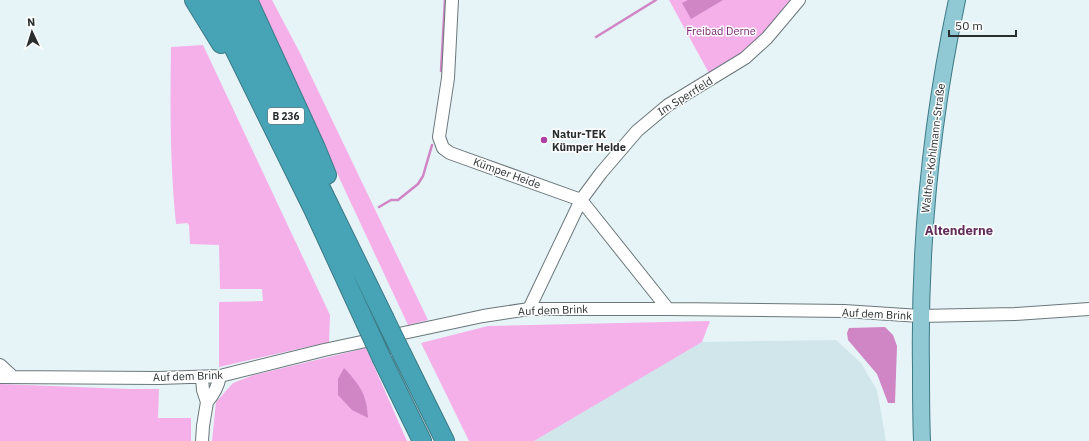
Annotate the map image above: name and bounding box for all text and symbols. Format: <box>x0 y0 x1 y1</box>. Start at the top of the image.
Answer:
north arrow <box>12 12 52 52</box>
scale bar <box>949 12 1016 38</box>
text: N <box>27 15 36 29</box>
text: 50 m <box>955 18 983 33</box>
park label: Freibad Derne <box>686 24 756 38</box>
street label: Im Sperrfeld <box>655 74 715 118</box>
street label: Walther-Kohlmann-Straße <box>918 82 948 214</box>
road number: B 236 <box>268 108 304 124</box>
place label: Natur-TEK Kümper Heide <box>552 127 626 154</box>
marker: Natur-TEK Kümper Heide <box>539 135 549 145</box>
street label: Kümper Heide <box>471 154 543 192</box>
district label: Altenderne <box>925 222 993 239</box>
street label: Auf dem Brink <box>518 302 588 318</box>
street label: Auf dem Brink <box>842 305 913 323</box>
street label: Auf dem Brink <box>153 368 223 384</box>

